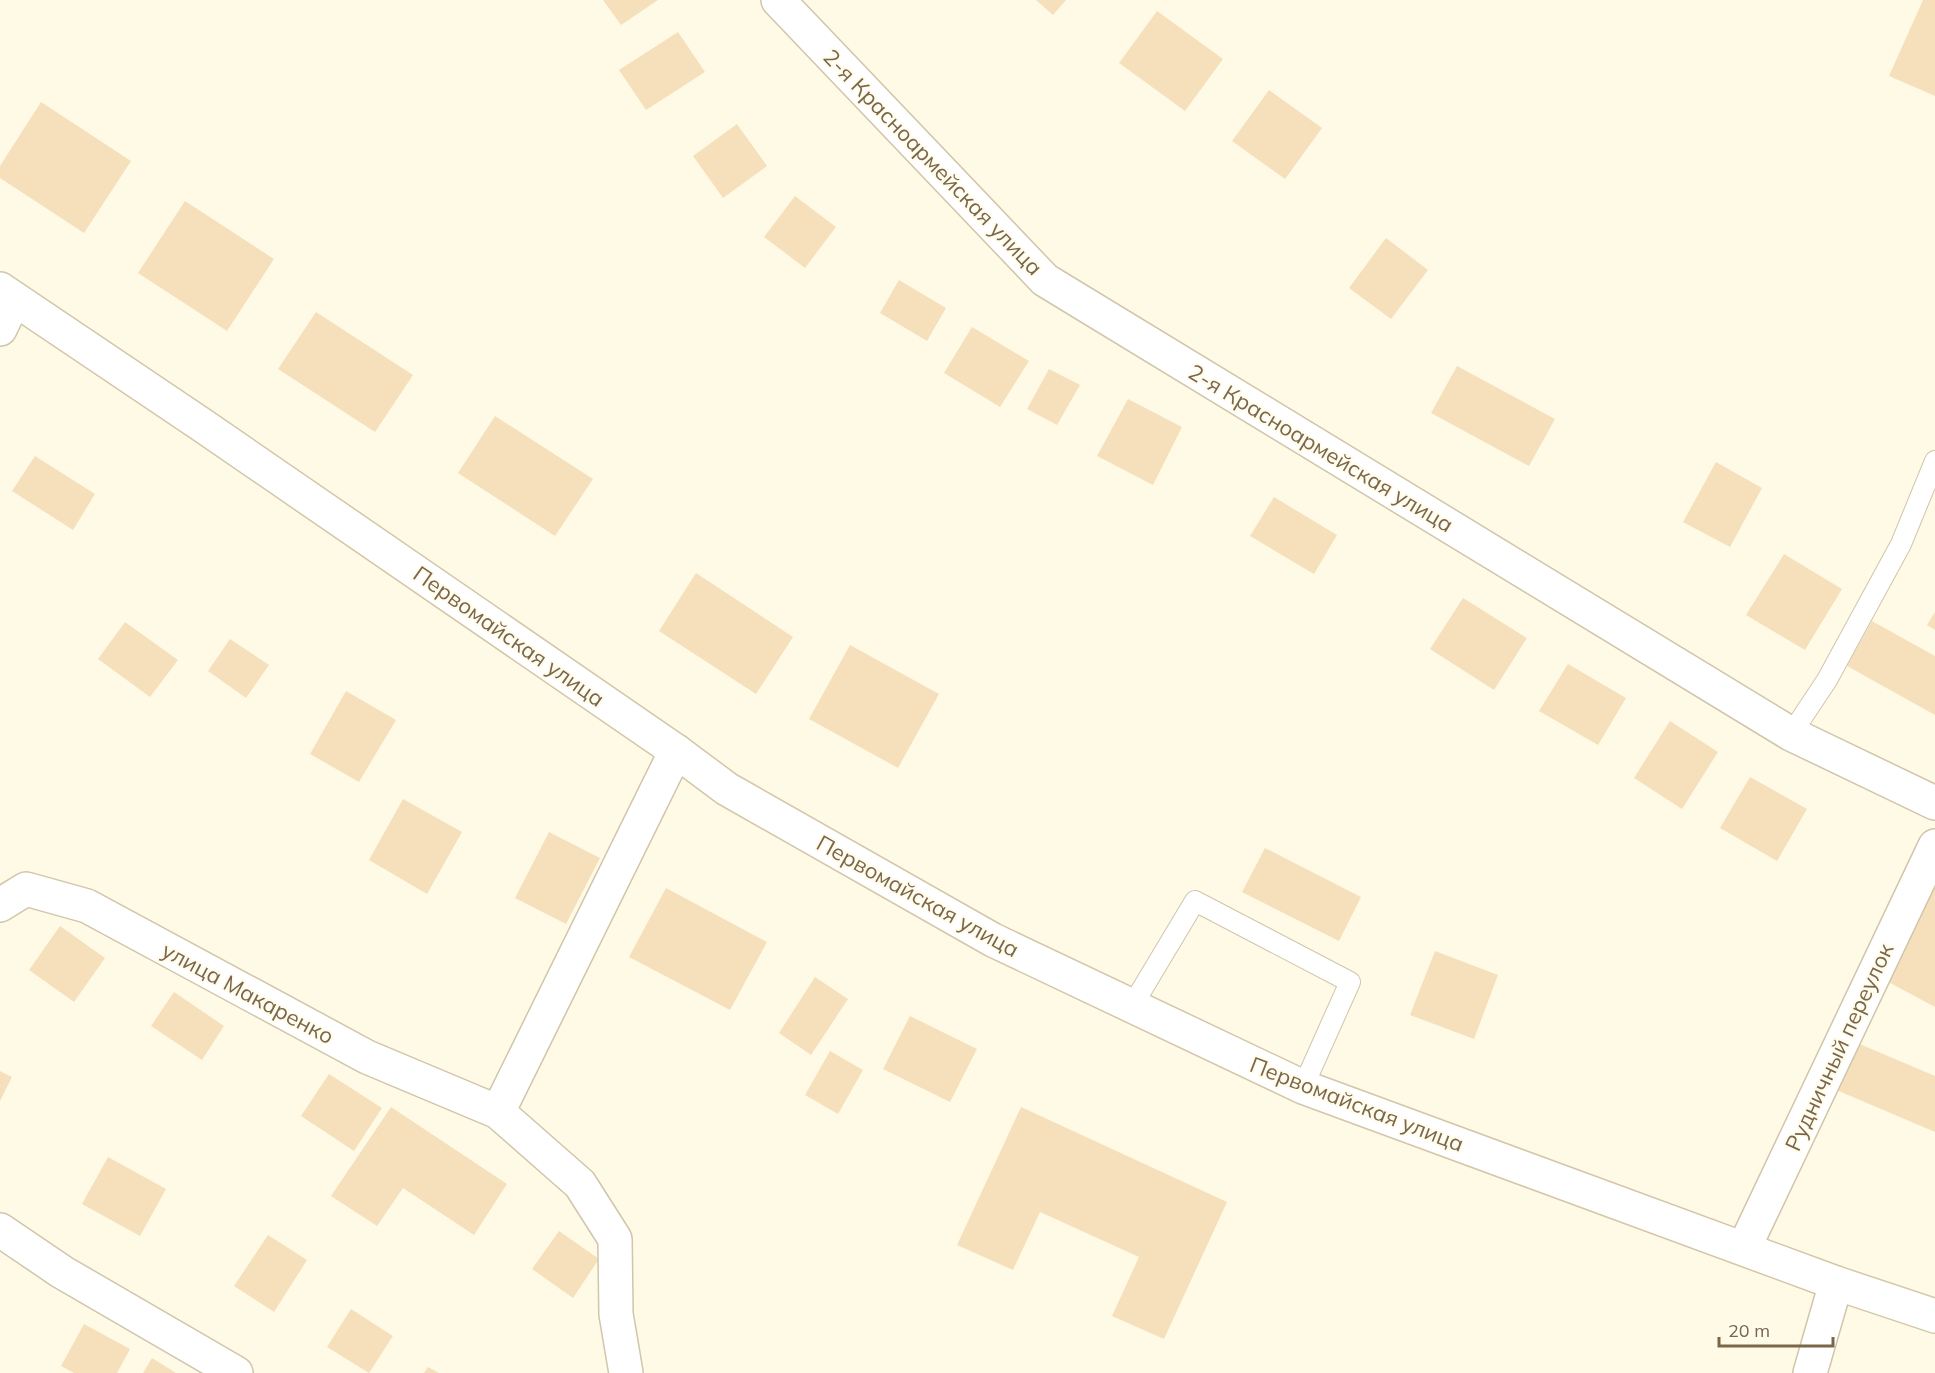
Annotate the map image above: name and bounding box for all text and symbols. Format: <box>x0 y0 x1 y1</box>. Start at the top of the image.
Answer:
street label: 2-я Красноармейская улица <box>817 43 1049 281</box>
street label: 2-я Красноармейская улица <box>1184 358 1458 538</box>
street label: Первомайская улица <box>408 559 610 713</box>
street label: Первомайская улица <box>812 829 1024 963</box>
street label: улица Макаренко <box>157 936 339 1050</box>
street label: Рудничный переулок <box>1779 939 1899 1155</box>
street label: Первомайская улица <box>1246 1050 1468 1158</box>
scale bar <box>1719 1310 1833 1348</box>
text: 20 m <box>1728 1319 1770 1342</box>

